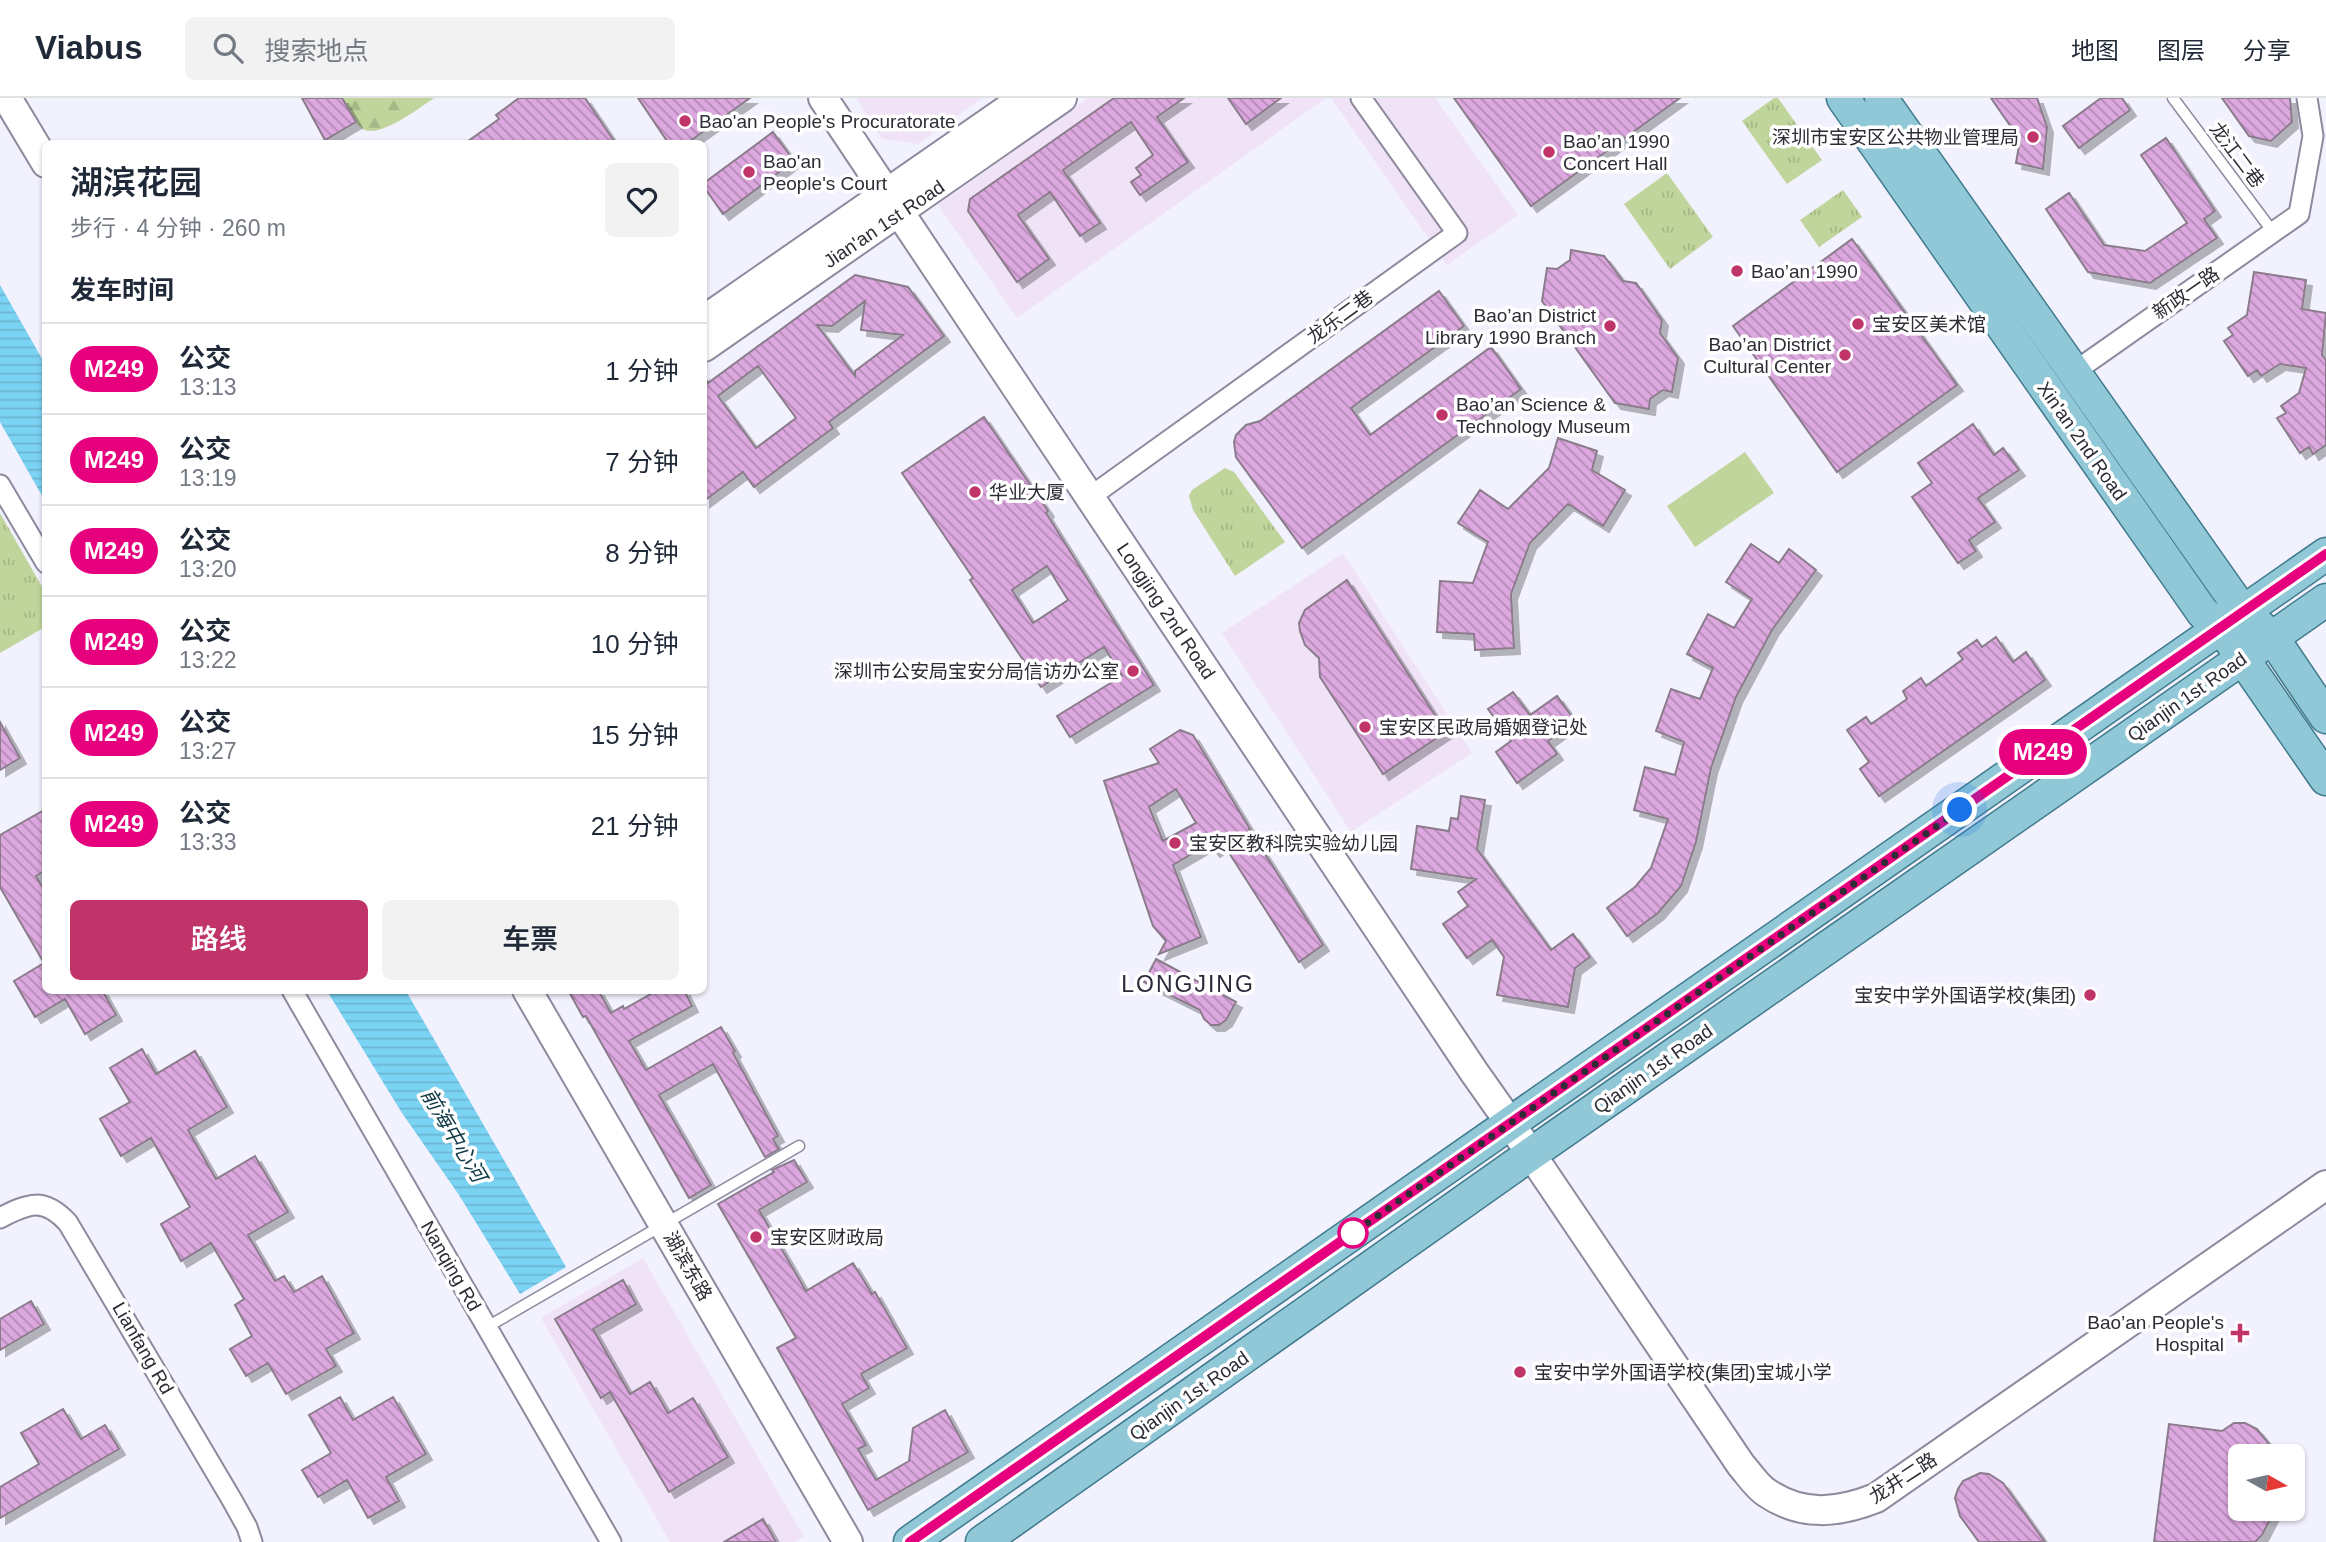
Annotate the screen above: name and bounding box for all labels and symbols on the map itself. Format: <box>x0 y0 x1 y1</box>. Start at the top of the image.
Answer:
place label: Bao'an People's Procuratorate <box>699 111 956 132</box>
marker: Bao'an People's Procuratorate <box>677 113 693 129</box>
street label: 龙江二巷 <box>2206 118 2268 192</box>
place label: 深圳市宝安区公共物业管理局 <box>1772 127 2019 148</box>
marker: 深圳市宝安区公共物业管理局 <box>2025 129 2041 145</box>
place label: Bao’an 1990 Concert Hall <box>1563 131 1670 174</box>
marker: Bao’an 1990 Concert Hall <box>1541 144 1557 160</box>
place label: Bao'an People's Court <box>763 151 888 194</box>
marker: Bao'an People's Court <box>741 164 757 180</box>
street label: Jian'an 1st Road <box>820 176 948 272</box>
place label: Bao’an 1990 <box>1751 261 1858 282</box>
marker: Bao’an 1990 <box>1729 263 1745 279</box>
street label: 新政一路 <box>2149 263 2223 323</box>
street label: 龙乐二巷 <box>1303 286 1377 348</box>
place label: Bao’an District Library 1990 Branch <box>1425 305 1597 348</box>
place label: 宝安区美术馆 <box>1872 314 1986 335</box>
marker: 宝安区美术馆 <box>1850 316 1866 332</box>
marker: Bao’an District Library 1990 Branch <box>1602 318 1618 334</box>
place label: Bao’an District Cultural Center <box>1703 334 1832 377</box>
marker: Bao’an District Cultural Center <box>1837 347 1853 363</box>
street label: Xin'an 2nd Road <box>2033 378 2131 504</box>
place label: Bao’an Science & Technology Museum <box>1456 394 1630 437</box>
marker: Bao’an Science & Technology Museum <box>1434 407 1450 423</box>
place label: 华业大厦 <box>989 482 1065 503</box>
marker: 华业大厦 <box>967 484 983 500</box>
street label: Longjing 2nd Road <box>1113 539 1219 683</box>
street label: Qianjin 1st Road <box>2123 648 2251 746</box>
place label: 深圳市公安局宝安分局信访办公室 <box>834 661 1119 682</box>
marker: 深圳市公安局宝安分局信访办公室 <box>1125 663 1141 679</box>
place label: 宝安区民政局婚姻登记处 <box>1379 717 1588 738</box>
marker: 宝安区民政局婚姻登记处 <box>1357 719 1373 735</box>
line badge: M249 <box>1994 729 2092 775</box>
your location <box>1942 792 1977 827</box>
place label: 宝安区教科院实验幼儿园 <box>1189 833 1398 854</box>
marker: 宝安区教科院实验幼儿园 <box>1167 835 1183 851</box>
district label: LONGJING <box>1121 971 1255 997</box>
place label: 宝安中学外国语学校(集团) <box>1854 985 2076 1006</box>
marker: 宝安中学外国语学校(集团) <box>2082 987 2098 1003</box>
street label: Qianjin 1st Road <box>1589 1020 1717 1118</box>
water label: 前海中心河 <box>417 1084 493 1189</box>
street label: Nanqing Rd <box>417 1217 485 1315</box>
unlabelled marker <box>1338 1218 1368 1248</box>
place label: 宝安区财政局 <box>770 1227 884 1248</box>
street label: 湖滨东路 <box>660 1228 716 1304</box>
marker: 宝安区财政局 <box>748 1229 764 1245</box>
street label: Lianfang Rd <box>108 1298 178 1398</box>
place label: Bao’an People's Hospital <box>2087 1312 2224 1355</box>
marker: Bao’an People's Hospital <box>2230 1323 2250 1343</box>
street label: Qianjin 1st Road <box>1125 1347 1253 1445</box>
place label: 宝安中学外国语学校(集团)宝城小学 <box>1534 1362 1832 1383</box>
marker: 宝安中学外国语学校(集团)宝城小学 <box>1512 1364 1528 1380</box>
north arrow <box>2228 1444 2305 1521</box>
street label: 龙井二路 <box>1865 1448 1941 1508</box>

